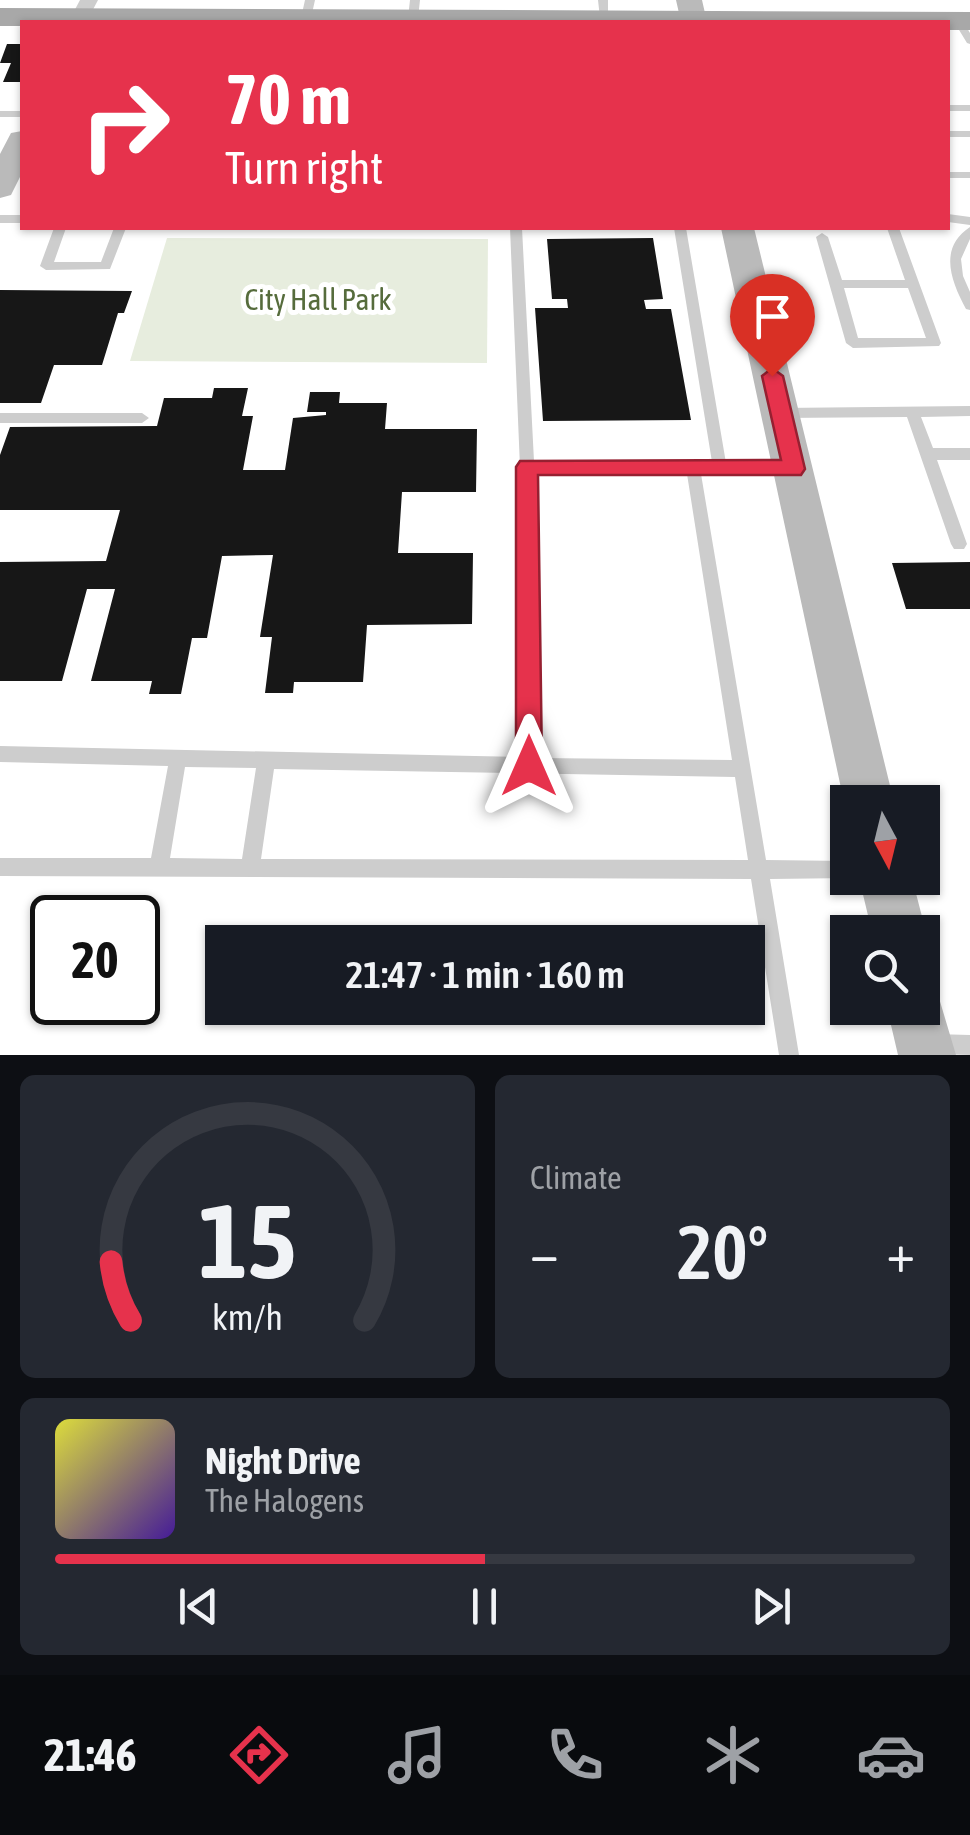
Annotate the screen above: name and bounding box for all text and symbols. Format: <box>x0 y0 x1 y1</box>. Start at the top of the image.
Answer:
text: 70 m <box>225 59 351 139</box>
icon: right <box>60 60 190 190</box>
text: Turn right <box>225 142 383 194</box>
pin <box>730 274 815 377</box>
park label: City Hall Park <box>245 282 392 316</box>
icon: arrive <box>745 289 800 344</box>
position arrow <box>477 714 581 818</box>
north arrow <box>830 785 940 895</box>
map controls <box>830 785 940 1025</box>
speed limit sign: 20 <box>30 895 160 1025</box>
button: search <box>830 915 940 1025</box>
text: 21:47 · 1 min · 160 m <box>345 953 625 996</box>
text: Climate <box>530 1159 622 1196</box>
text: 15 <box>199 1181 296 1300</box>
text: 20° <box>677 1209 768 1295</box>
text: − <box>530 1221 559 1284</box>
text: + <box>886 1221 915 1284</box>
text: km/h <box>212 1297 283 1338</box>
text: Night Drive <box>205 1439 361 1482</box>
text: The Halogens <box>205 1482 364 1519</box>
icon: previous <box>171 1579 226 1634</box>
icon: pause <box>457 1579 512 1634</box>
icon: next <box>744 1579 799 1634</box>
icon: directions <box>224 1720 294 1790</box>
icon: music <box>382 1720 452 1790</box>
icon: phone <box>540 1720 610 1790</box>
icon: climate <box>698 1720 768 1790</box>
icon: car <box>856 1720 926 1790</box>
text: 21:46 <box>44 1729 137 1781</box>

